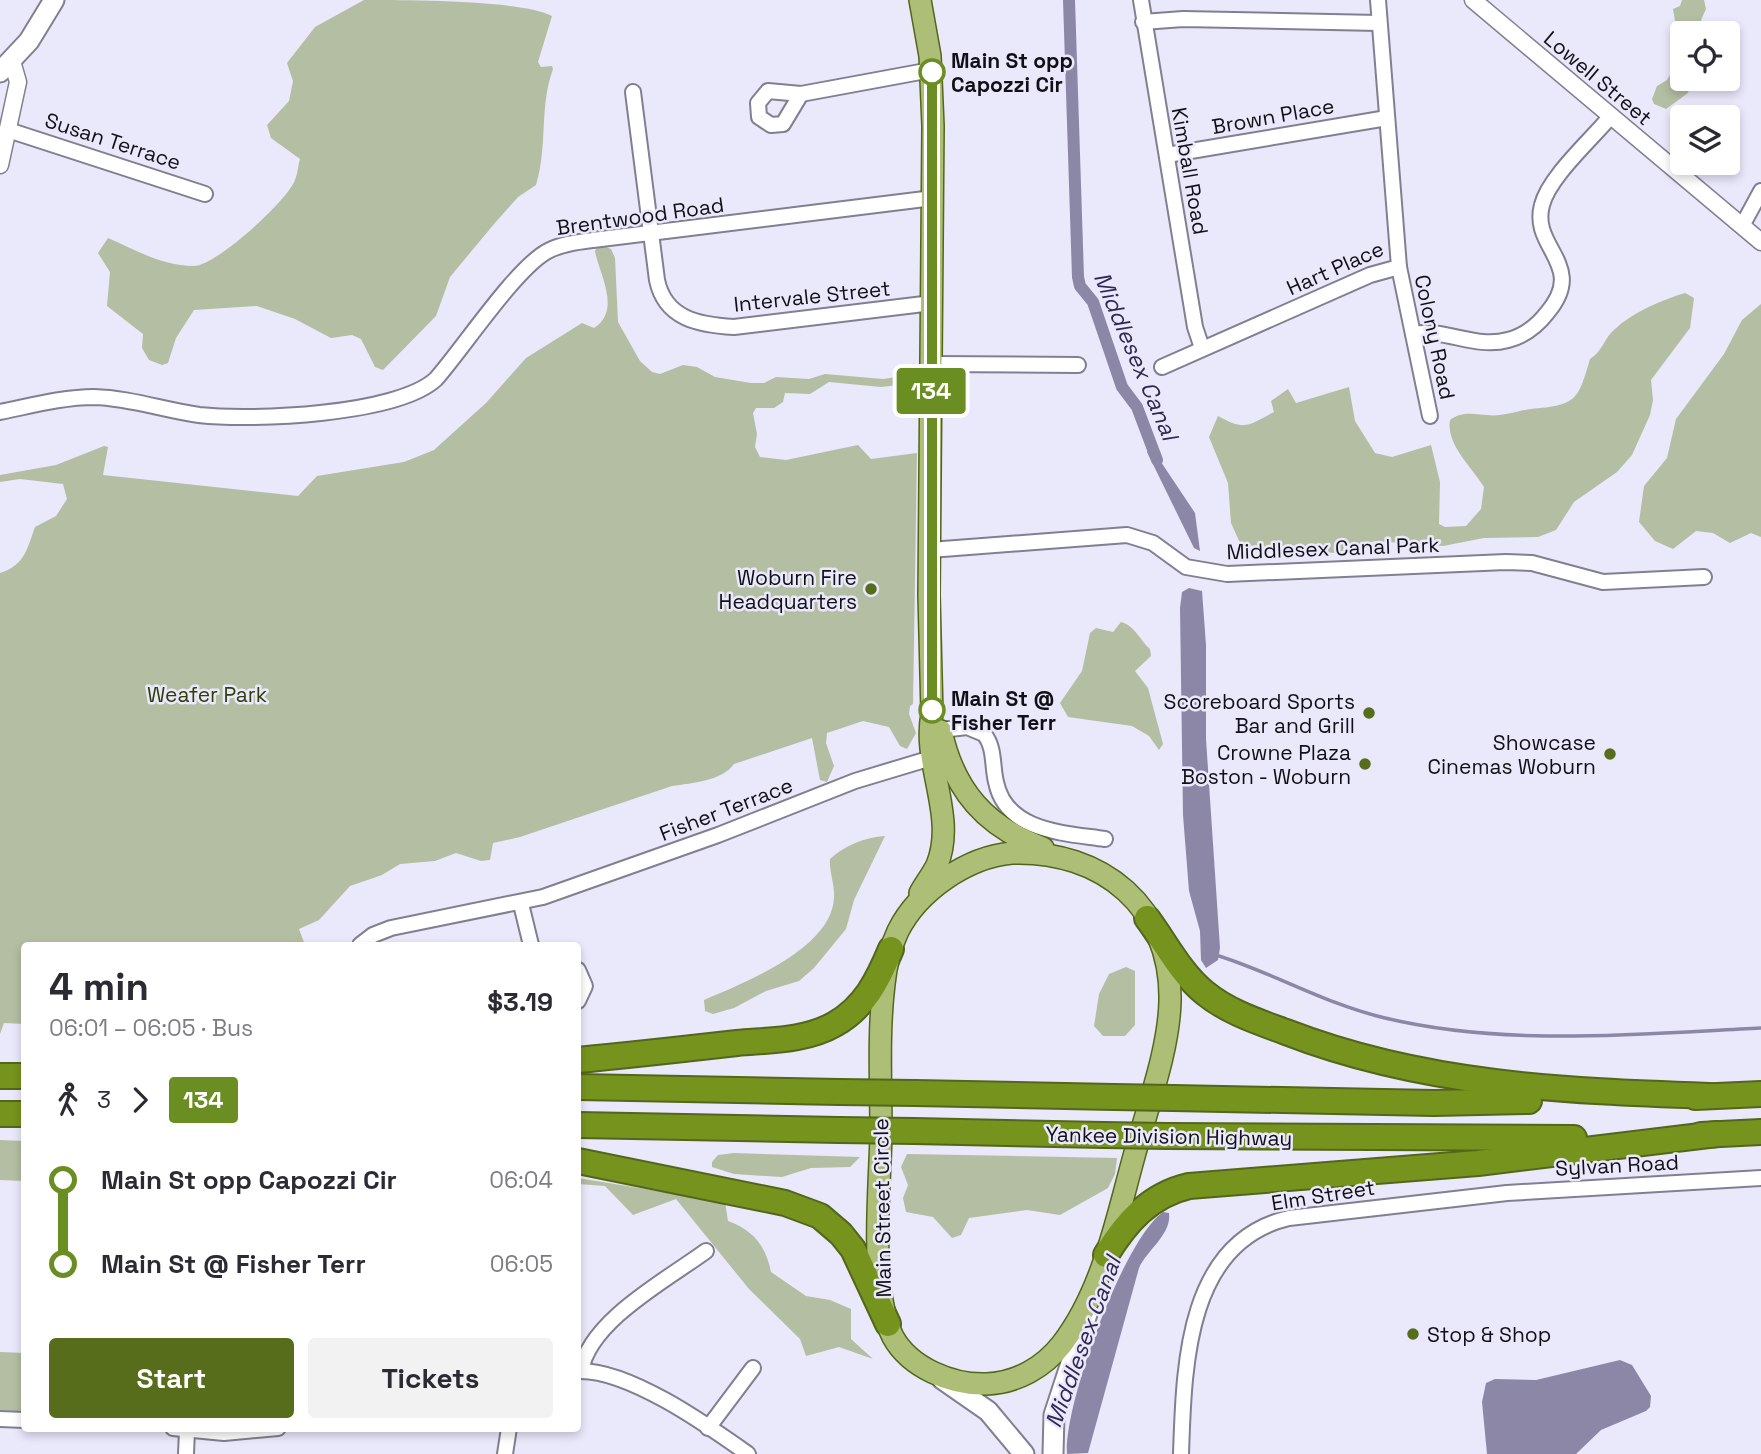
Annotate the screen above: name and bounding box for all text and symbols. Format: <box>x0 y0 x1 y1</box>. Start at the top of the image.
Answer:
map controls <box>1670 21 1740 175</box>
button: locate <box>1670 21 1740 91</box>
street label: Lowell Street <box>1538 25 1658 131</box>
place label: Main St opp Capozzi Cir <box>951 47 1073 98</box>
marker: Main St opp Capozzi Cir <box>919 59 945 85</box>
street label: Brown Place <box>1210 92 1336 140</box>
street label: Kimball Road <box>1166 105 1214 237</box>
button: layers <box>1670 105 1740 175</box>
street label: Susan Terrace <box>42 106 184 176</box>
street label: Brentwood Road <box>554 191 726 241</box>
street label: Hart Place <box>1282 235 1388 301</box>
water label: Middlesex Canal <box>1087 267 1186 447</box>
street label: Colony Road <box>1409 272 1461 402</box>
street label: Intervale Street <box>732 274 892 318</box>
line badge: 134 <box>891 368 971 414</box>
text: 134 <box>911 375 951 406</box>
street label: Middlesex Canal Park <box>1226 531 1440 565</box>
place label: Woburn Fire Headquarters <box>719 564 857 615</box>
marker: Woburn Fire Headquarters <box>863 581 879 597</box>
park label: Weafer Park <box>147 681 267 708</box>
place label: Main St @ Fisher Terr <box>951 685 1056 736</box>
place label: Scoreboard Sports Bar and Grill <box>1164 688 1355 739</box>
marker: Main St @ Fisher Terr <box>919 697 945 723</box>
marker: Scoreboard Sports Bar and Grill <box>1361 705 1377 721</box>
place label: Showcase Cinemas Woburn <box>1427 729 1596 780</box>
place label: Crowne Plaza Boston - Woburn <box>1181 739 1351 790</box>
marker: Showcase Cinemas Woburn <box>1602 746 1618 762</box>
marker: Crowne Plaza Boston - Woburn <box>1357 756 1373 772</box>
street label: Fisher Terrace <box>656 771 796 847</box>
text: 4 min <box>49 963 149 1011</box>
text: $3.19 <box>487 985 553 1019</box>
text: 06:01 – 06:05 · Bus <box>49 1013 253 1043</box>
icon: walk <box>49 1081 87 1119</box>
icon: forward <box>121 1081 159 1119</box>
text: 134 <box>183 1084 224 1115</box>
text: 3 <box>97 1085 111 1115</box>
street label: Main Street Circle <box>867 1118 897 1298</box>
street label: Yankee Division Highway <box>1046 1120 1292 1152</box>
street label: Sylvan Road <box>1554 1148 1680 1182</box>
text: Main St opp Capozzi Cir <box>101 1163 397 1197</box>
text: 06:04 <box>489 1165 553 1195</box>
street label: Elm Street <box>1269 1173 1377 1217</box>
text: Main St @ Fisher Terr <box>101 1247 366 1281</box>
text: 06:05 <box>490 1249 553 1279</box>
water label: Middlesex Canal <box>1038 1250 1129 1432</box>
place label: Stop & Shop <box>1427 1321 1551 1348</box>
marker: Stop & Shop <box>1405 1326 1421 1342</box>
button: Start <box>49 1338 294 1418</box>
button: Tickets <box>308 1338 553 1418</box>

